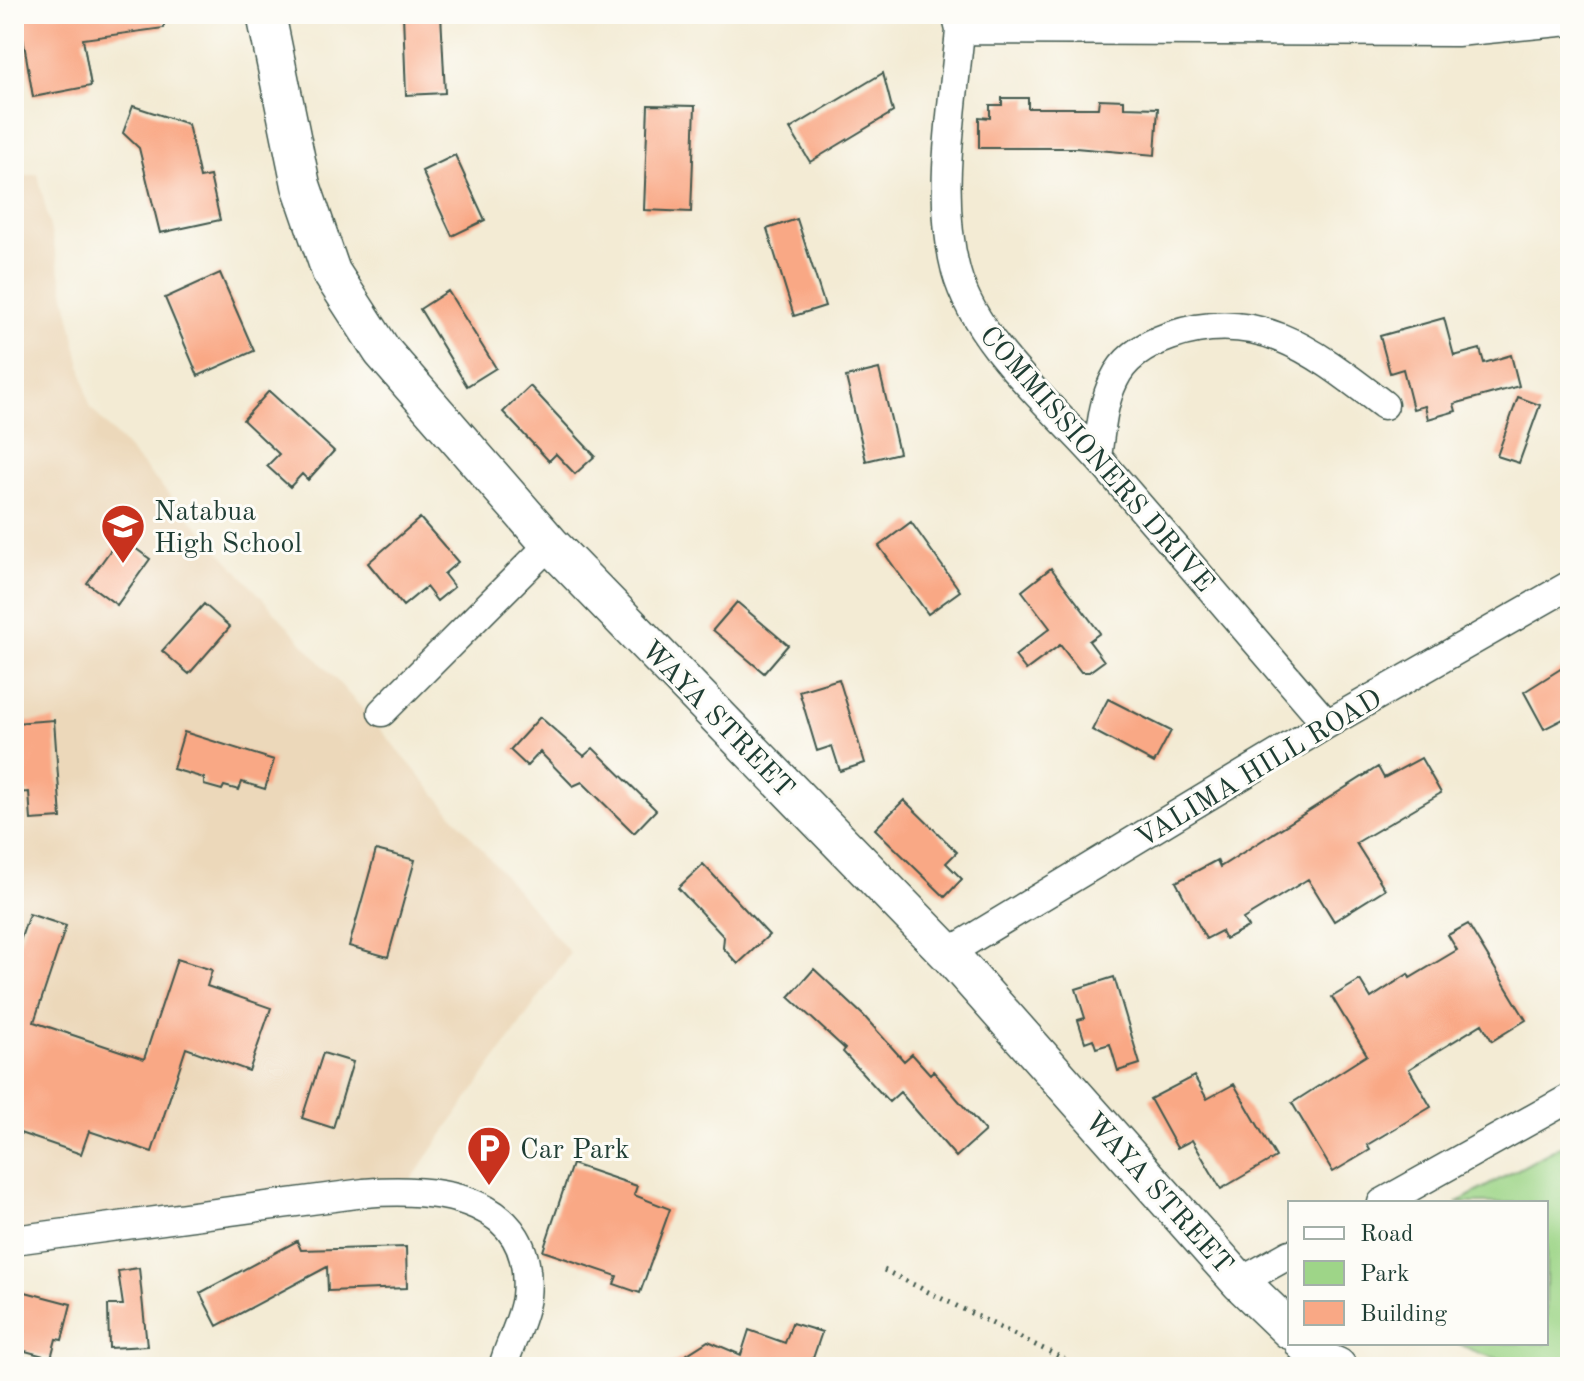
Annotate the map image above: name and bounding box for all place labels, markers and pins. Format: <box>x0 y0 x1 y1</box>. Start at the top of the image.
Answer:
place label: Natabua High School <box>154 499 302 559</box>
school or university icon: Natabua High School <box>99 502 147 565</box>
parking icon: Car Park <box>465 1124 513 1187</box>
place label: Car Park <box>520 1137 630 1165</box>

